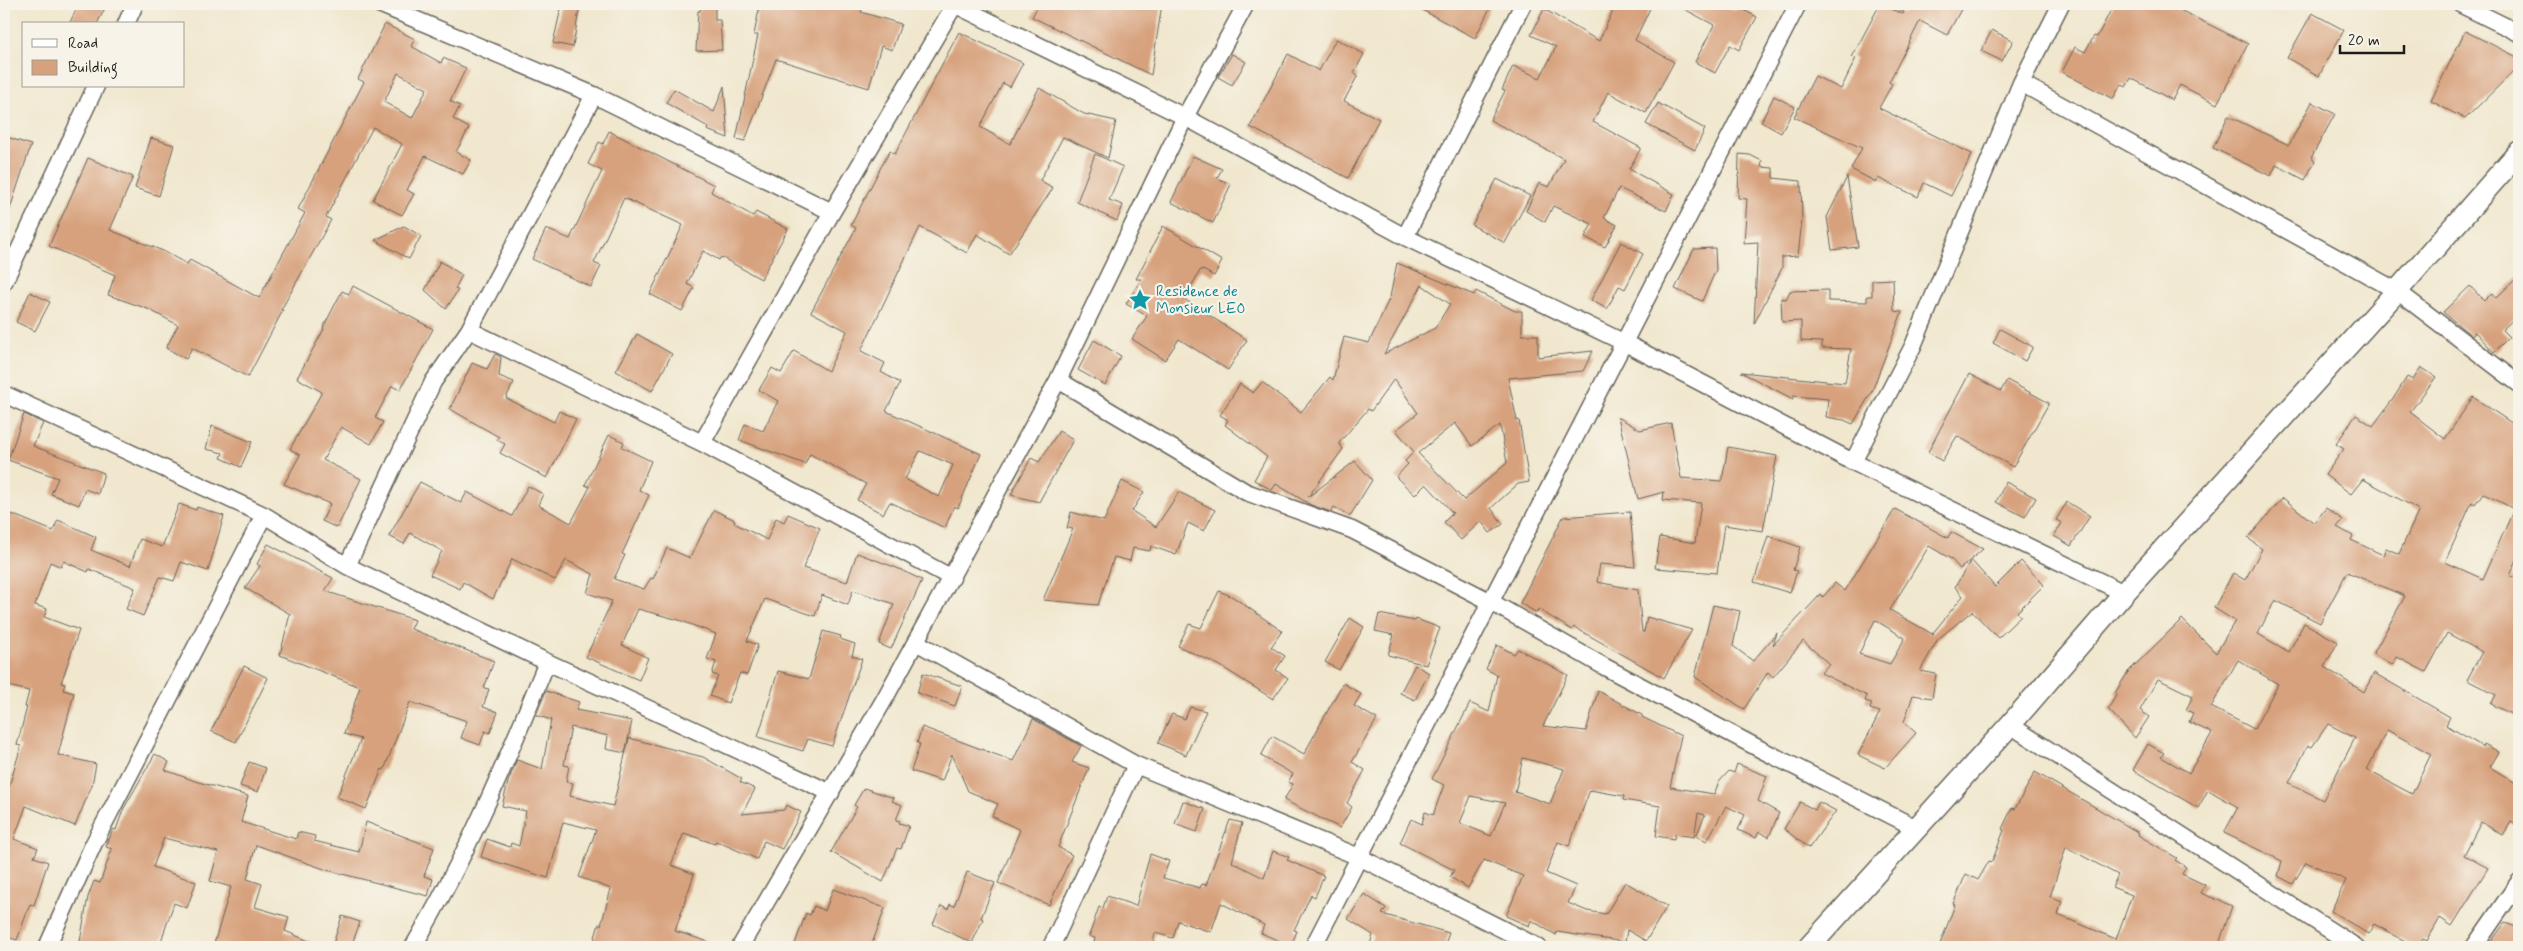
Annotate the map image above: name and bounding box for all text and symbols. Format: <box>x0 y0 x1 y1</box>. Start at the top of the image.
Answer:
legend <box>22 22 185 88</box>
scale bar <box>2340 22 2404 54</box>
text: 20 m <box>2348 31 2380 51</box>
text: Road <box>68 34 98 54</box>
text: Building <box>68 58 118 79</box>
place label: Residence de Monsieur LEO <box>1156 282 1246 319</box>
place icon: Residence de Monsieur LEO <box>1127 287 1153 313</box>

